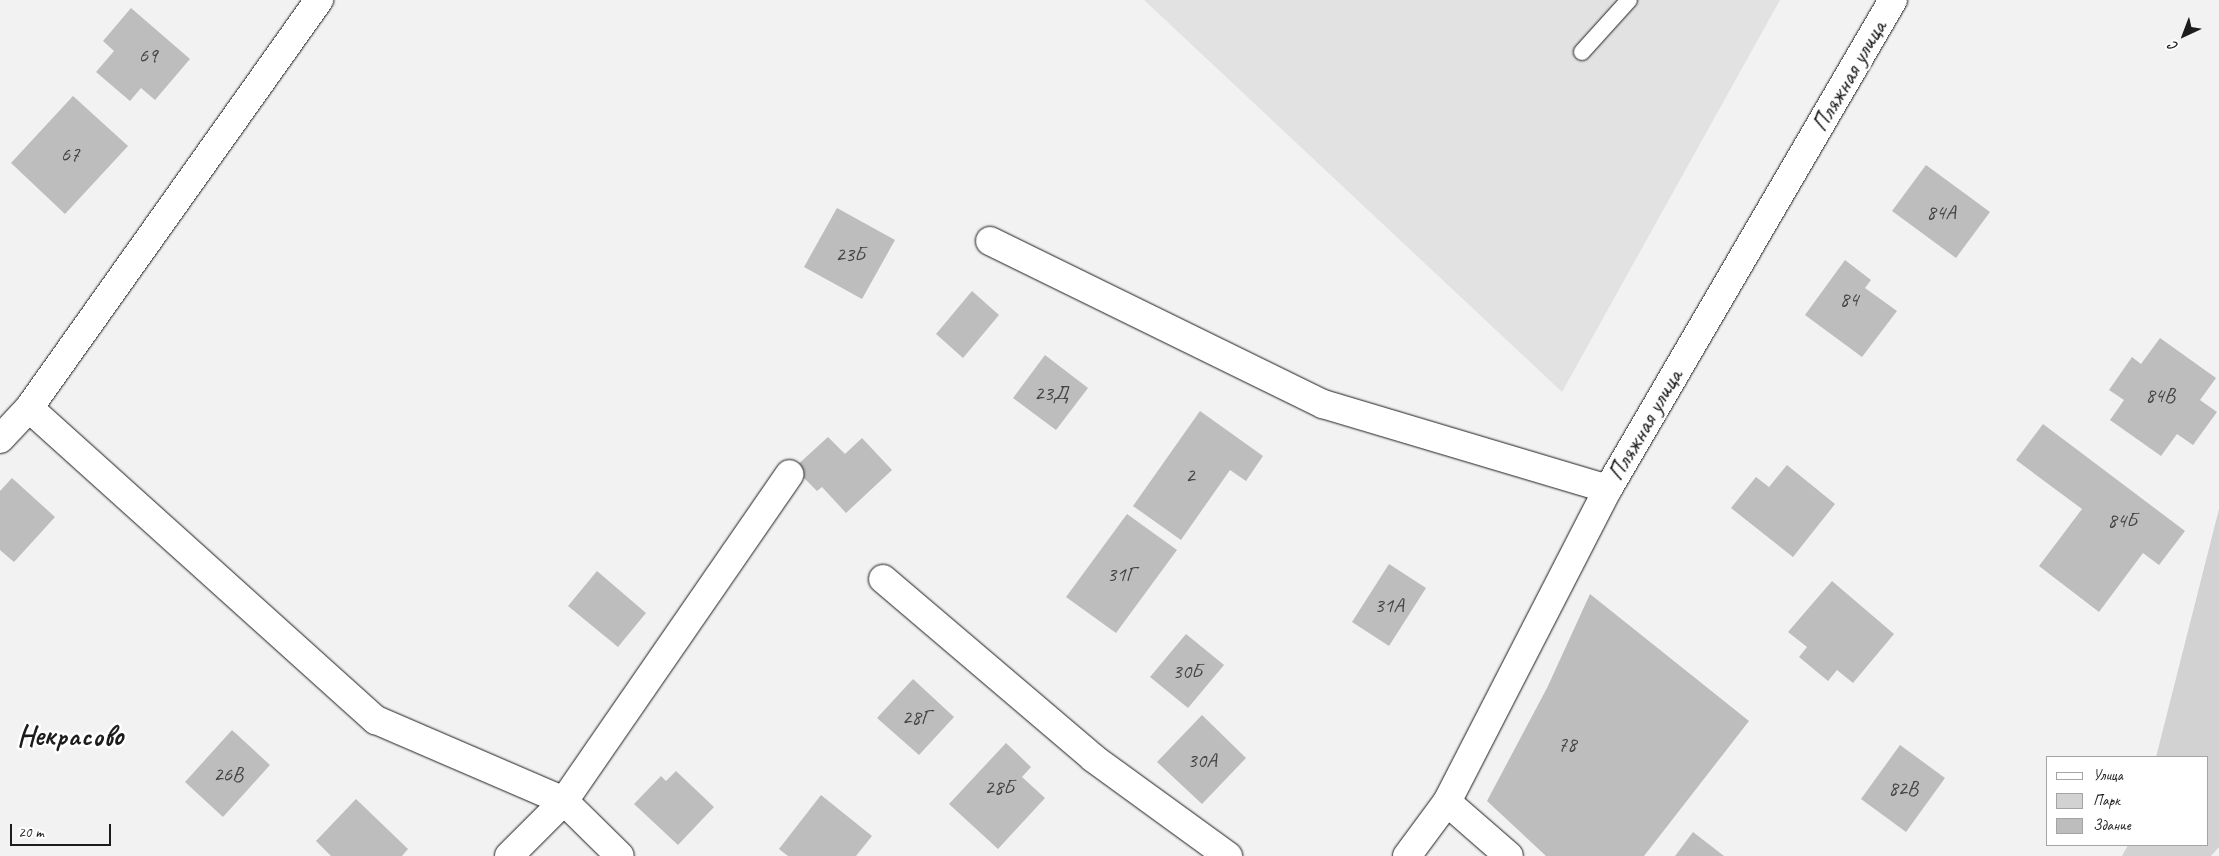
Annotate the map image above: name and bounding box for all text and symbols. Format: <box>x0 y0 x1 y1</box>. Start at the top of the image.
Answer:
north arrow <box>2159 10 2209 60</box>
street label: Пляжная улица <box>1806 15 1892 137</box>
text: С <box>2165 38 2182 55</box>
house number: 69 <box>139 42 157 68</box>
house number: 67 <box>61 141 79 167</box>
house number: 84А <box>1926 199 1956 225</box>
house number: 23Б <box>835 241 865 267</box>
house number: 84 <box>1840 286 1858 312</box>
street label: Пляжная улица <box>1602 364 1688 486</box>
house number: 23Д <box>1034 380 1068 406</box>
house number: 84В <box>2145 382 2175 408</box>
house number: 2 <box>1185 462 1195 488</box>
house number: 84Б <box>2107 507 2137 533</box>
house number: 31Г <box>1107 561 1135 587</box>
house number: 31А <box>1374 592 1404 618</box>
house number: 30Б <box>1172 658 1202 684</box>
house number: 28Г <box>902 704 930 730</box>
district label: Некрасово <box>17 719 123 753</box>
house number: 78 <box>1558 731 1576 757</box>
house number: 30А <box>1187 747 1217 773</box>
legend <box>2046 756 2209 846</box>
house number: 26В <box>213 761 243 787</box>
text: Улица <box>2093 766 2123 785</box>
house number: 28Б <box>984 774 1014 800</box>
house number: 82В <box>1888 775 1918 801</box>
text: Парк <box>2093 791 2120 810</box>
scale bar <box>12 814 114 846</box>
text: Здание <box>2093 816 2131 835</box>
text: 20 m <box>18 823 44 842</box>

